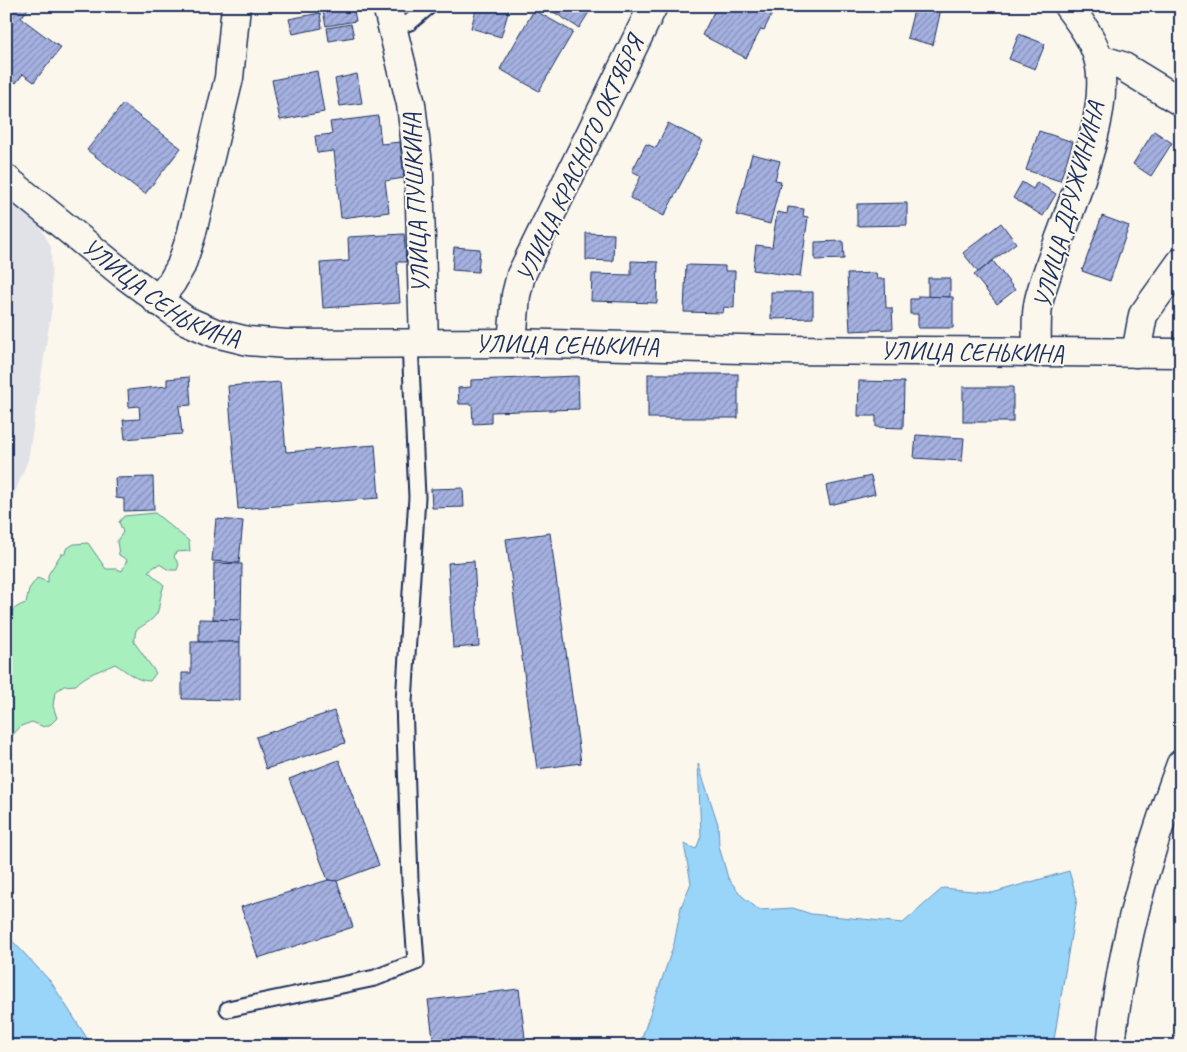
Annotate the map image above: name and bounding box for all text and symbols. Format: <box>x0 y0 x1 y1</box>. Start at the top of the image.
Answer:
street label: УЛИЦА КРАСНОГО ОКТЯБРЯ <box>509 27 653 287</box>
street label: УЛИЦА ДРУЖИНИНА <box>1026 97 1112 312</box>
street label: УЛИЦА ПУШКИНА <box>395 111 437 294</box>
street label: УЛИЦА СЕНЬКИНА <box>75 231 244 355</box>
street label: УЛИЦА СЕНЬКИНА <box>475 327 659 363</box>
street label: УЛИЦА СЕНЬКИНА <box>880 334 1064 370</box>

